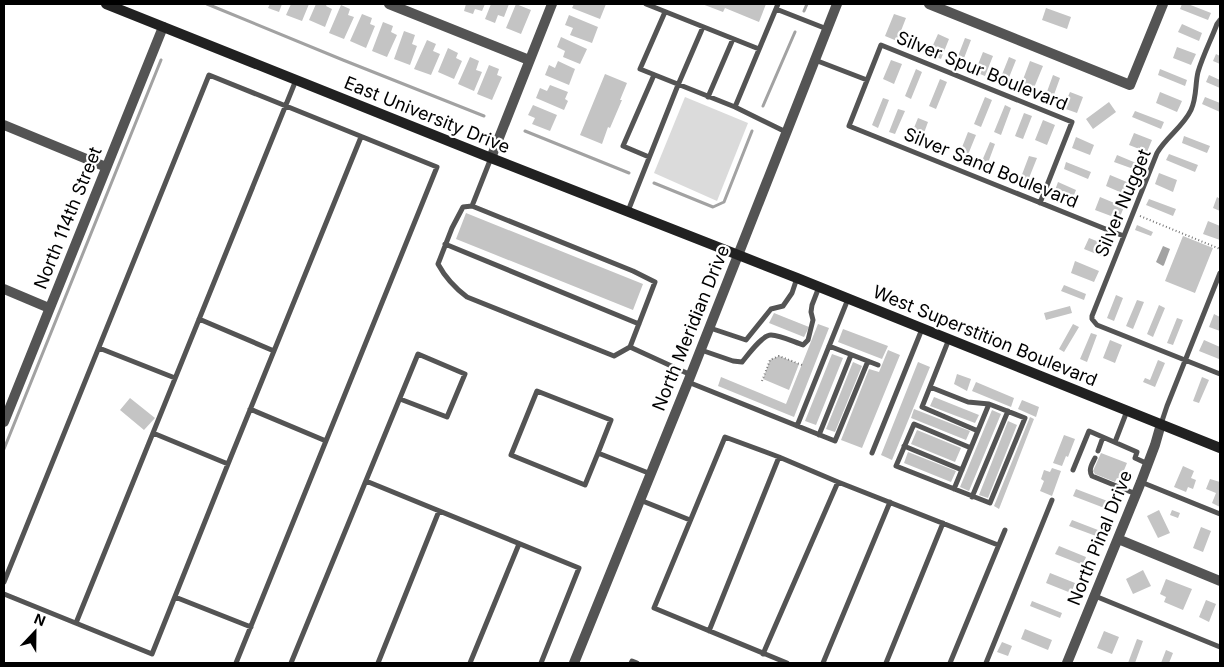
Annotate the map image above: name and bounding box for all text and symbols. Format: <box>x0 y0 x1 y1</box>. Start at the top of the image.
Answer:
street label: Silver Spur Boulevard <box>893 27 1071 115</box>
street label: East University Drive <box>341 72 513 157</box>
street label: Silver Sand Boulevard <box>901 123 1081 212</box>
street label: North 114th Street <box>29 143 106 292</box>
street label: Silver Nugget <box>1090 146 1155 260</box>
street label: North Meridian Drive <box>648 242 733 414</box>
street label: West Superstition Boulevard <box>870 281 1100 390</box>
street label: North Pinal Drive <box>1063 467 1136 608</box>
north arrow <box>10 607 60 657</box>
text: N <box>32 610 48 629</box>

